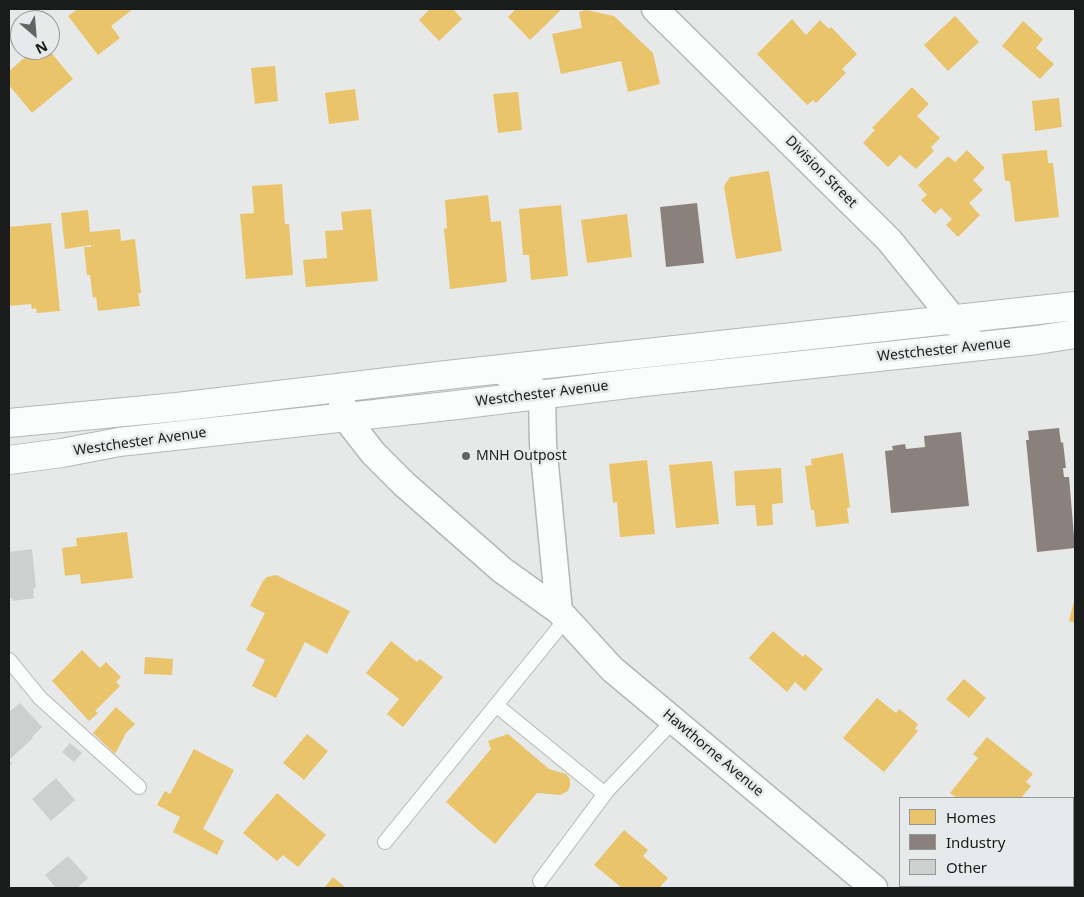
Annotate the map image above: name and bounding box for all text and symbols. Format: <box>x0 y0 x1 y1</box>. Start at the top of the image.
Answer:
north arrow <box>10 10 60 60</box>
text: N <box>32 37 51 59</box>
street label: Division Street <box>782 133 860 211</box>
street label: Westchester Avenue <box>877 335 1011 365</box>
street label: Westchester Avenue <box>475 378 609 410</box>
street label: Westchester Avenue <box>73 424 207 460</box>
place label: MNH Outpost <box>476 448 567 464</box>
marker: MNH Outpost <box>460 450 472 462</box>
street label: Hawthorne Avenue <box>659 706 767 800</box>
legend <box>899 797 1074 887</box>
text: Homes <box>946 807 996 827</box>
text: Industry <box>946 832 1005 852</box>
text: Other <box>946 857 987 877</box>

